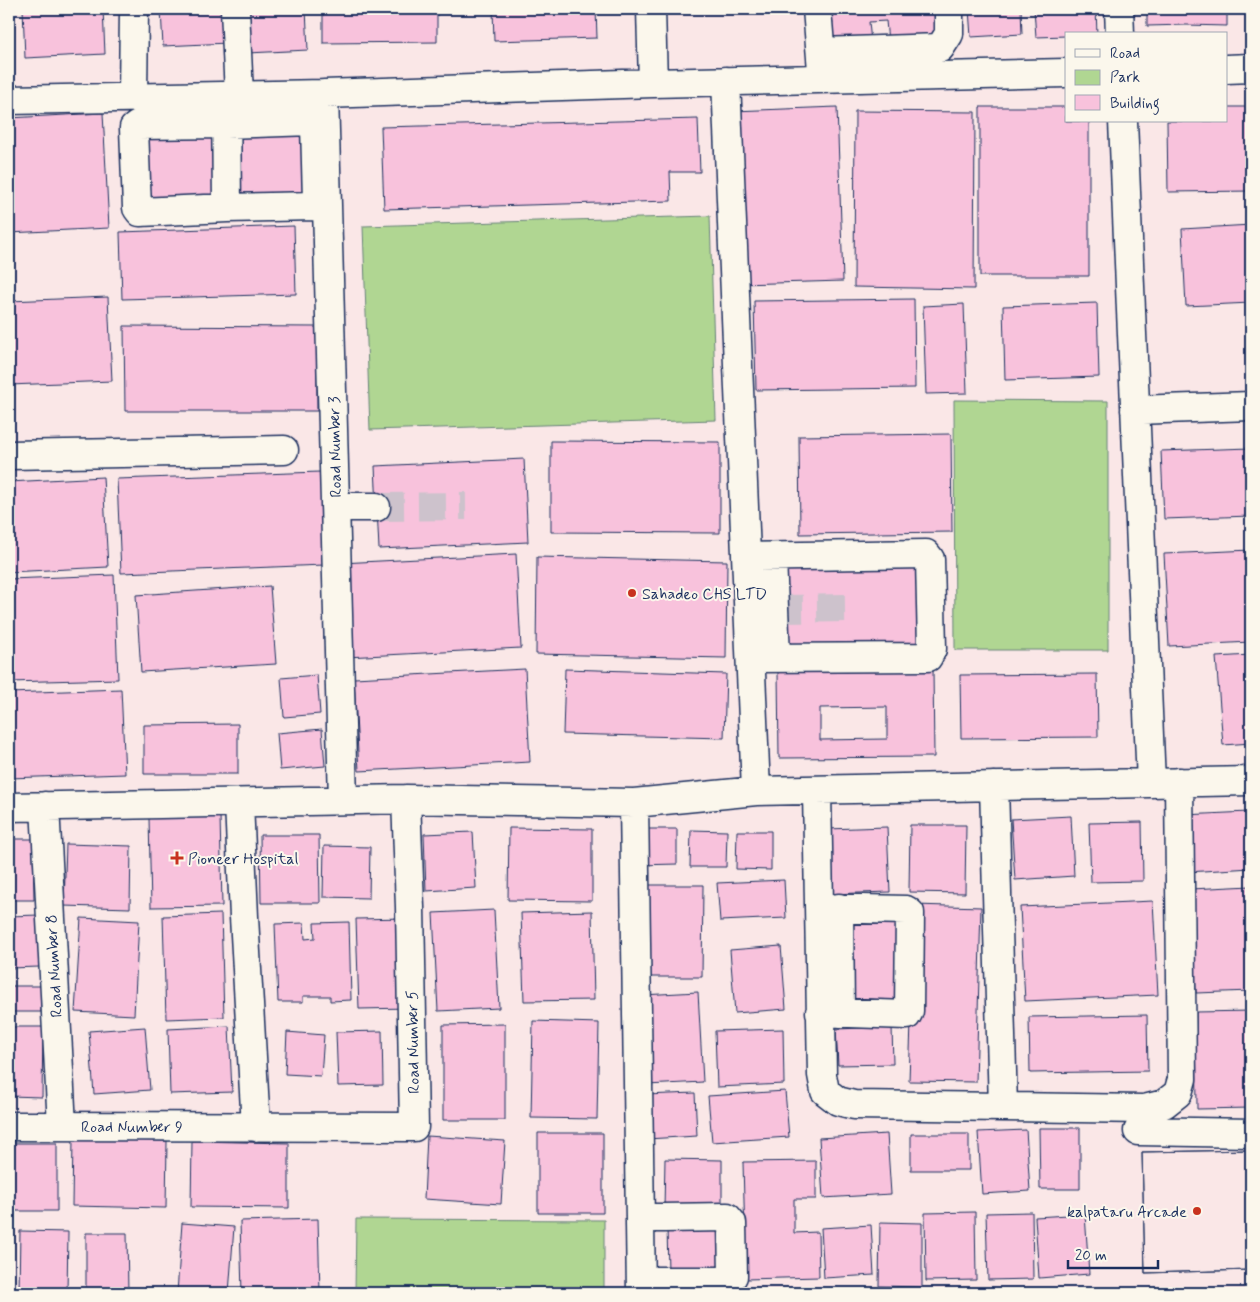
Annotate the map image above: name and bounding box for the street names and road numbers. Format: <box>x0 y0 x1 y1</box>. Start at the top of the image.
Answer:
street label: Road Number 3 <box>324 396 347 498</box>
street label: Road Number 8 <box>41 914 68 1018</box>
street label: Road Number 5 <box>402 990 425 1094</box>
street label: Road Number 9 <box>81 1117 183 1138</box>

